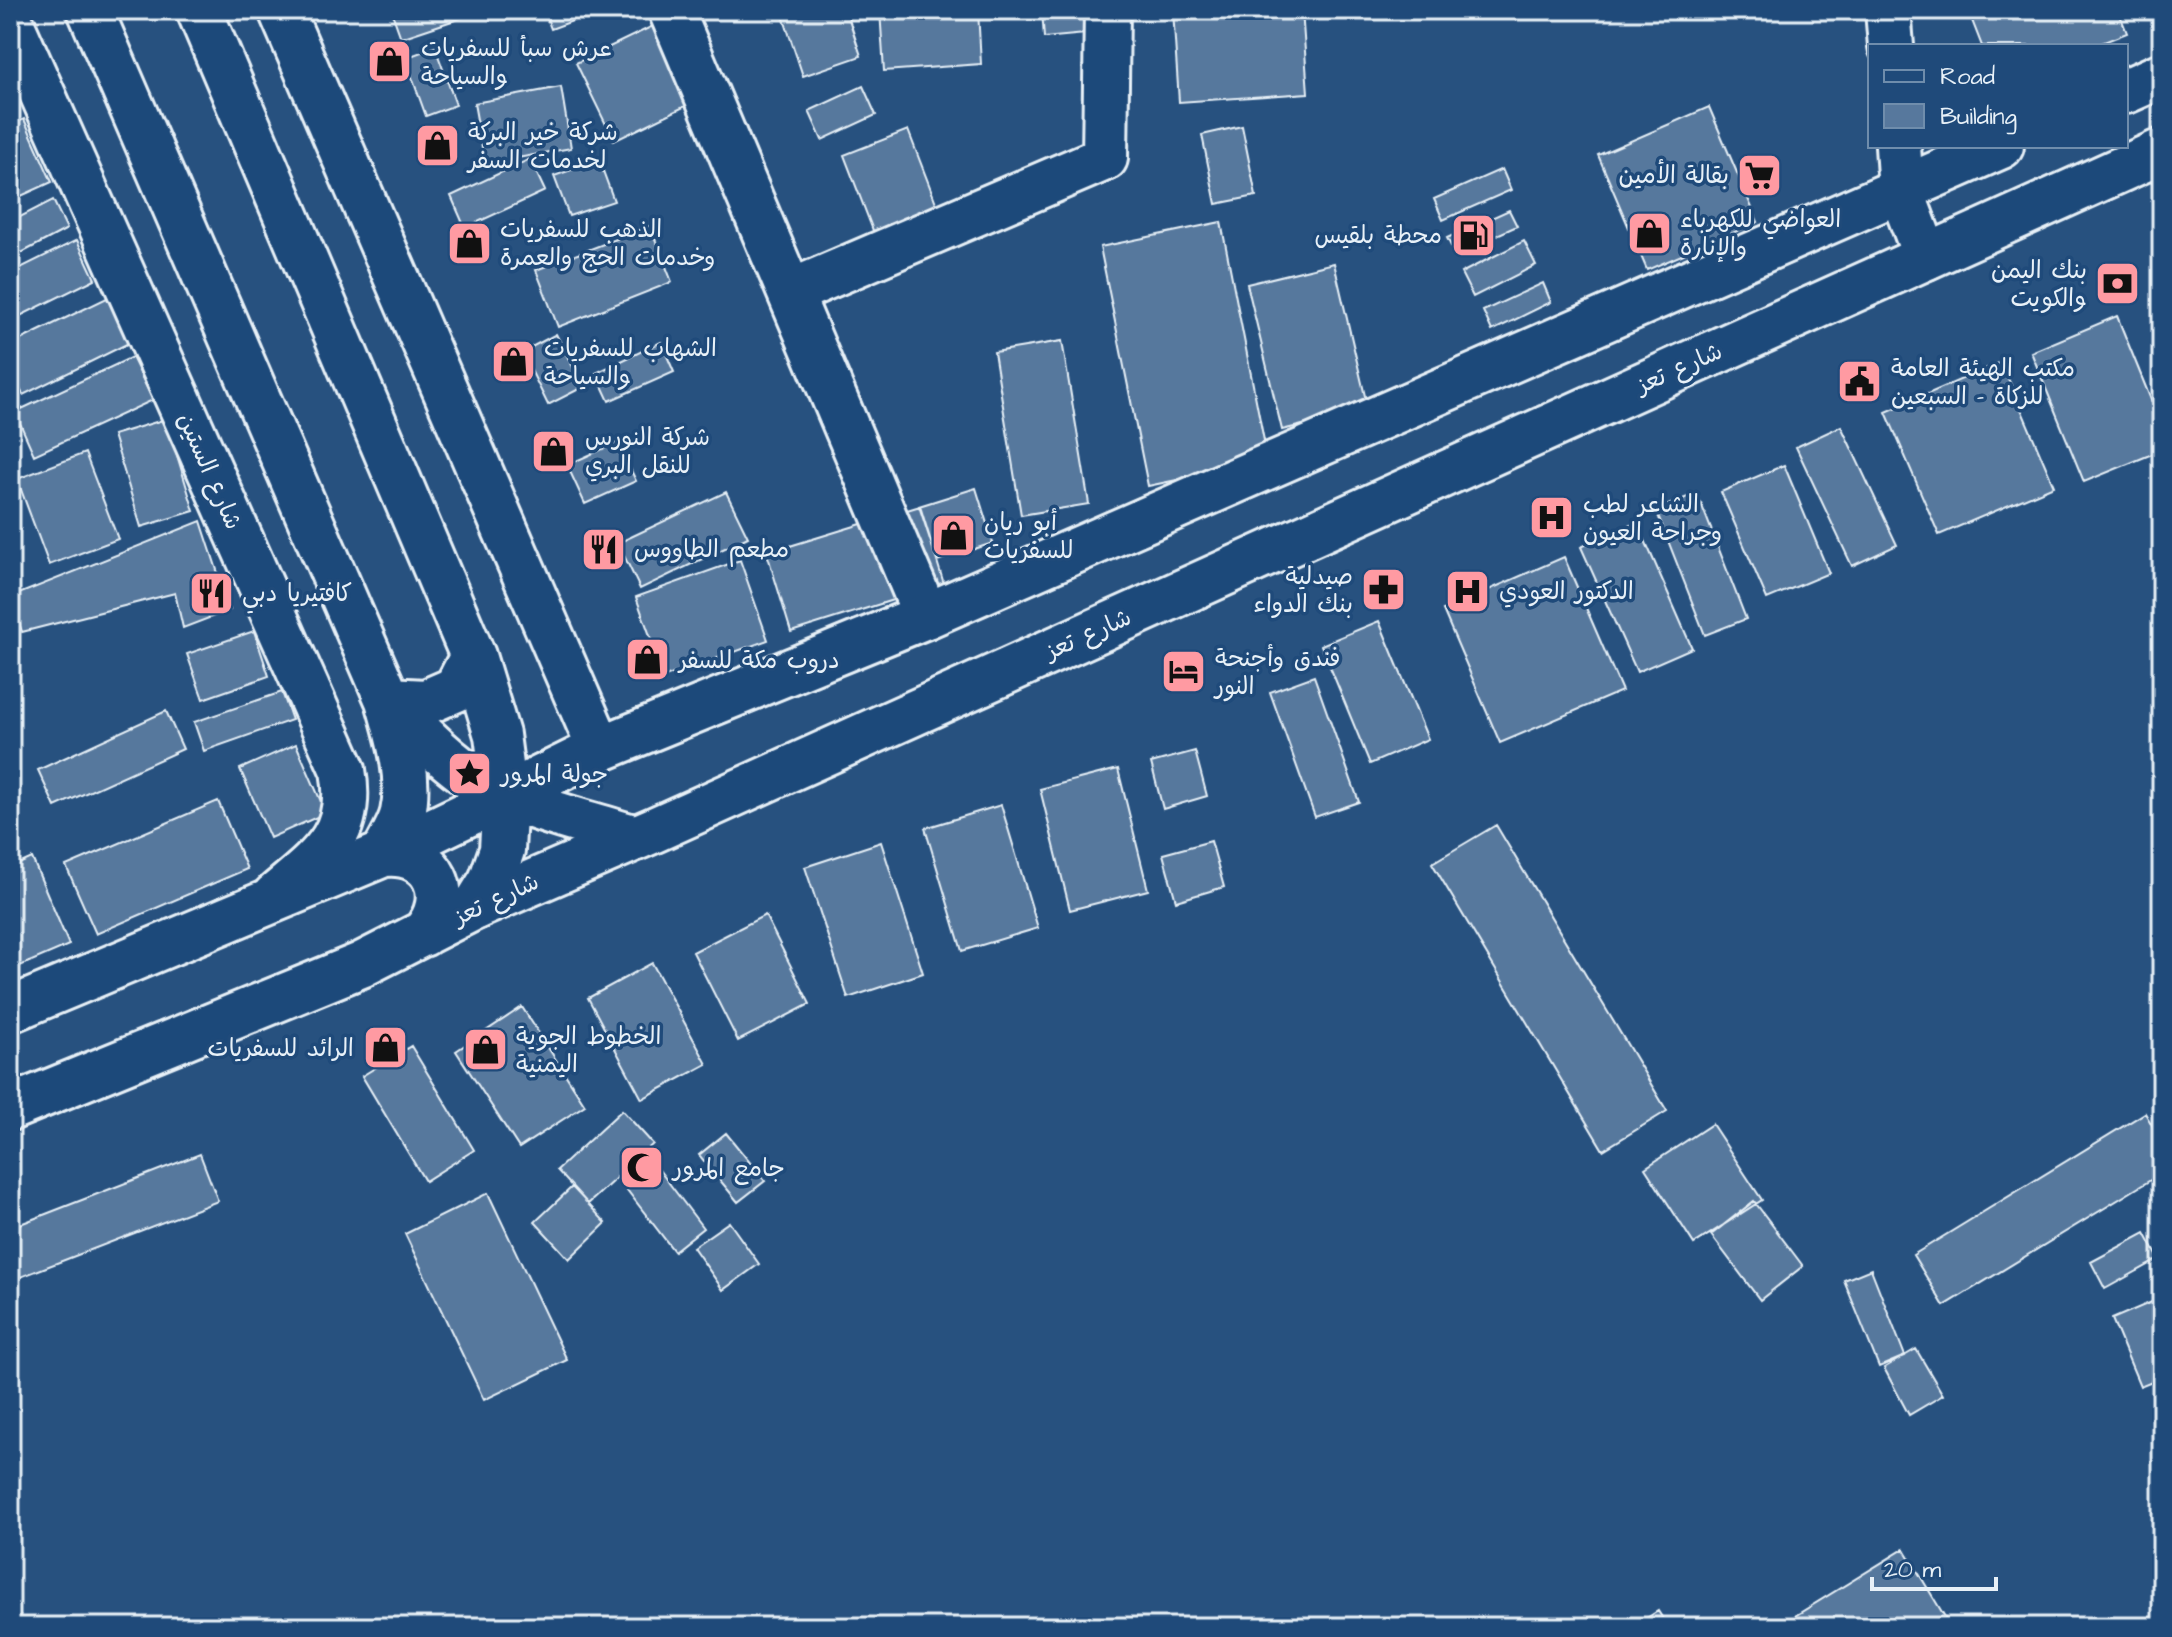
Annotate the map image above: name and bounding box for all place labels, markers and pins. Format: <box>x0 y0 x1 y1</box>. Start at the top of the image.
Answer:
place label: عرش سبأ للسفريات والسياحة <box>421 32 612 94</box>
shop icon: عرش سبأ للسفريات والسياحة <box>366 38 414 86</box>
place label: شركة خير البركة لخدمات السفر <box>466 116 618 178</box>
shop icon: شركة خير البركة لخدمات السفر <box>413 122 461 170</box>
supermarket icon: بقالة الأمين <box>1736 151 1784 199</box>
place label: بقالة الأمين <box>1619 158 1729 193</box>
place label: العواضي للكهرباء والإنارة <box>1680 203 1841 265</box>
shop icon: العواضي للكهرباء والإنارة <box>1625 209 1673 257</box>
fuel station icon: محطة بلقيس <box>1449 211 1497 259</box>
place label: الذهب للسفريات وخدمات الحج والعمرة <box>500 213 715 275</box>
shop icon: الذهب للسفريات وخدمات الحج والعمرة <box>445 219 493 267</box>
place label: محطة بلقيس <box>1314 219 1442 253</box>
place label: بنك اليمن والكويت <box>1991 254 2087 316</box>
bank icon: بنك اليمن والكويت <box>2094 260 2142 308</box>
place label: الشهاب للسفريات والسياحة <box>544 332 717 394</box>
shop icon: الشهاب للسفريات والسياحة <box>489 338 537 386</box>
place label: مكتب الهيئة العامة للزكاة - السبعين <box>1891 352 2075 414</box>
public building icon: مكتب الهيئة العامة للزكاة - السبعين <box>1836 358 1884 406</box>
place label: شركة النورس للنقل البري <box>585 421 710 483</box>
shop icon: شركة النورس للنقل البري <box>530 427 578 475</box>
place label: الشاعر لطب وجراحة العيون <box>1583 488 1722 550</box>
hospital icon: الشاعر لطب وجراحة العيون <box>1528 494 1576 542</box>
place label: أبو ريان للسفريات <box>984 506 1074 568</box>
shop icon: أبو ريان للسفريات <box>929 512 977 560</box>
restaurant icon: مطعم الطاووس <box>579 525 627 573</box>
place label: مطعم الطاووس <box>634 533 789 567</box>
place label: صيدلية بنك الدواء <box>1254 560 1353 622</box>
pharmacy icon: صيدلية بنك الدواء <box>1360 566 1408 614</box>
hospital icon: الدكتور العودي <box>1444 567 1492 615</box>
restaurant icon: كافتيريا دبي <box>187 569 235 617</box>
place label: الدكتور العودي <box>1499 575 1634 609</box>
place label: كافتيريا دبي <box>242 577 352 614</box>
shop icon: دروب مكة للسفر <box>624 636 672 684</box>
place label: فندق وأجنحة النور <box>1213 642 1341 704</box>
place label: دروب مكة للسفر <box>677 644 840 678</box>
hotel icon: فندق وأجنحة النور <box>1160 648 1208 696</box>
place icon: جولة المرور <box>446 750 494 798</box>
place label: جولة المرور <box>499 758 608 792</box>
place label: الخطوط الجوية اليمنية <box>516 1020 661 1082</box>
shop icon: الرائد للسفريات <box>361 1024 409 1072</box>
shop icon: الخطوط الجوية اليمنية <box>461 1026 509 1074</box>
place label: الرائد للسفريات <box>208 1032 354 1066</box>
mosque icon: جامع المرور <box>618 1144 666 1192</box>
place label: جامع المرور <box>671 1152 785 1186</box>

